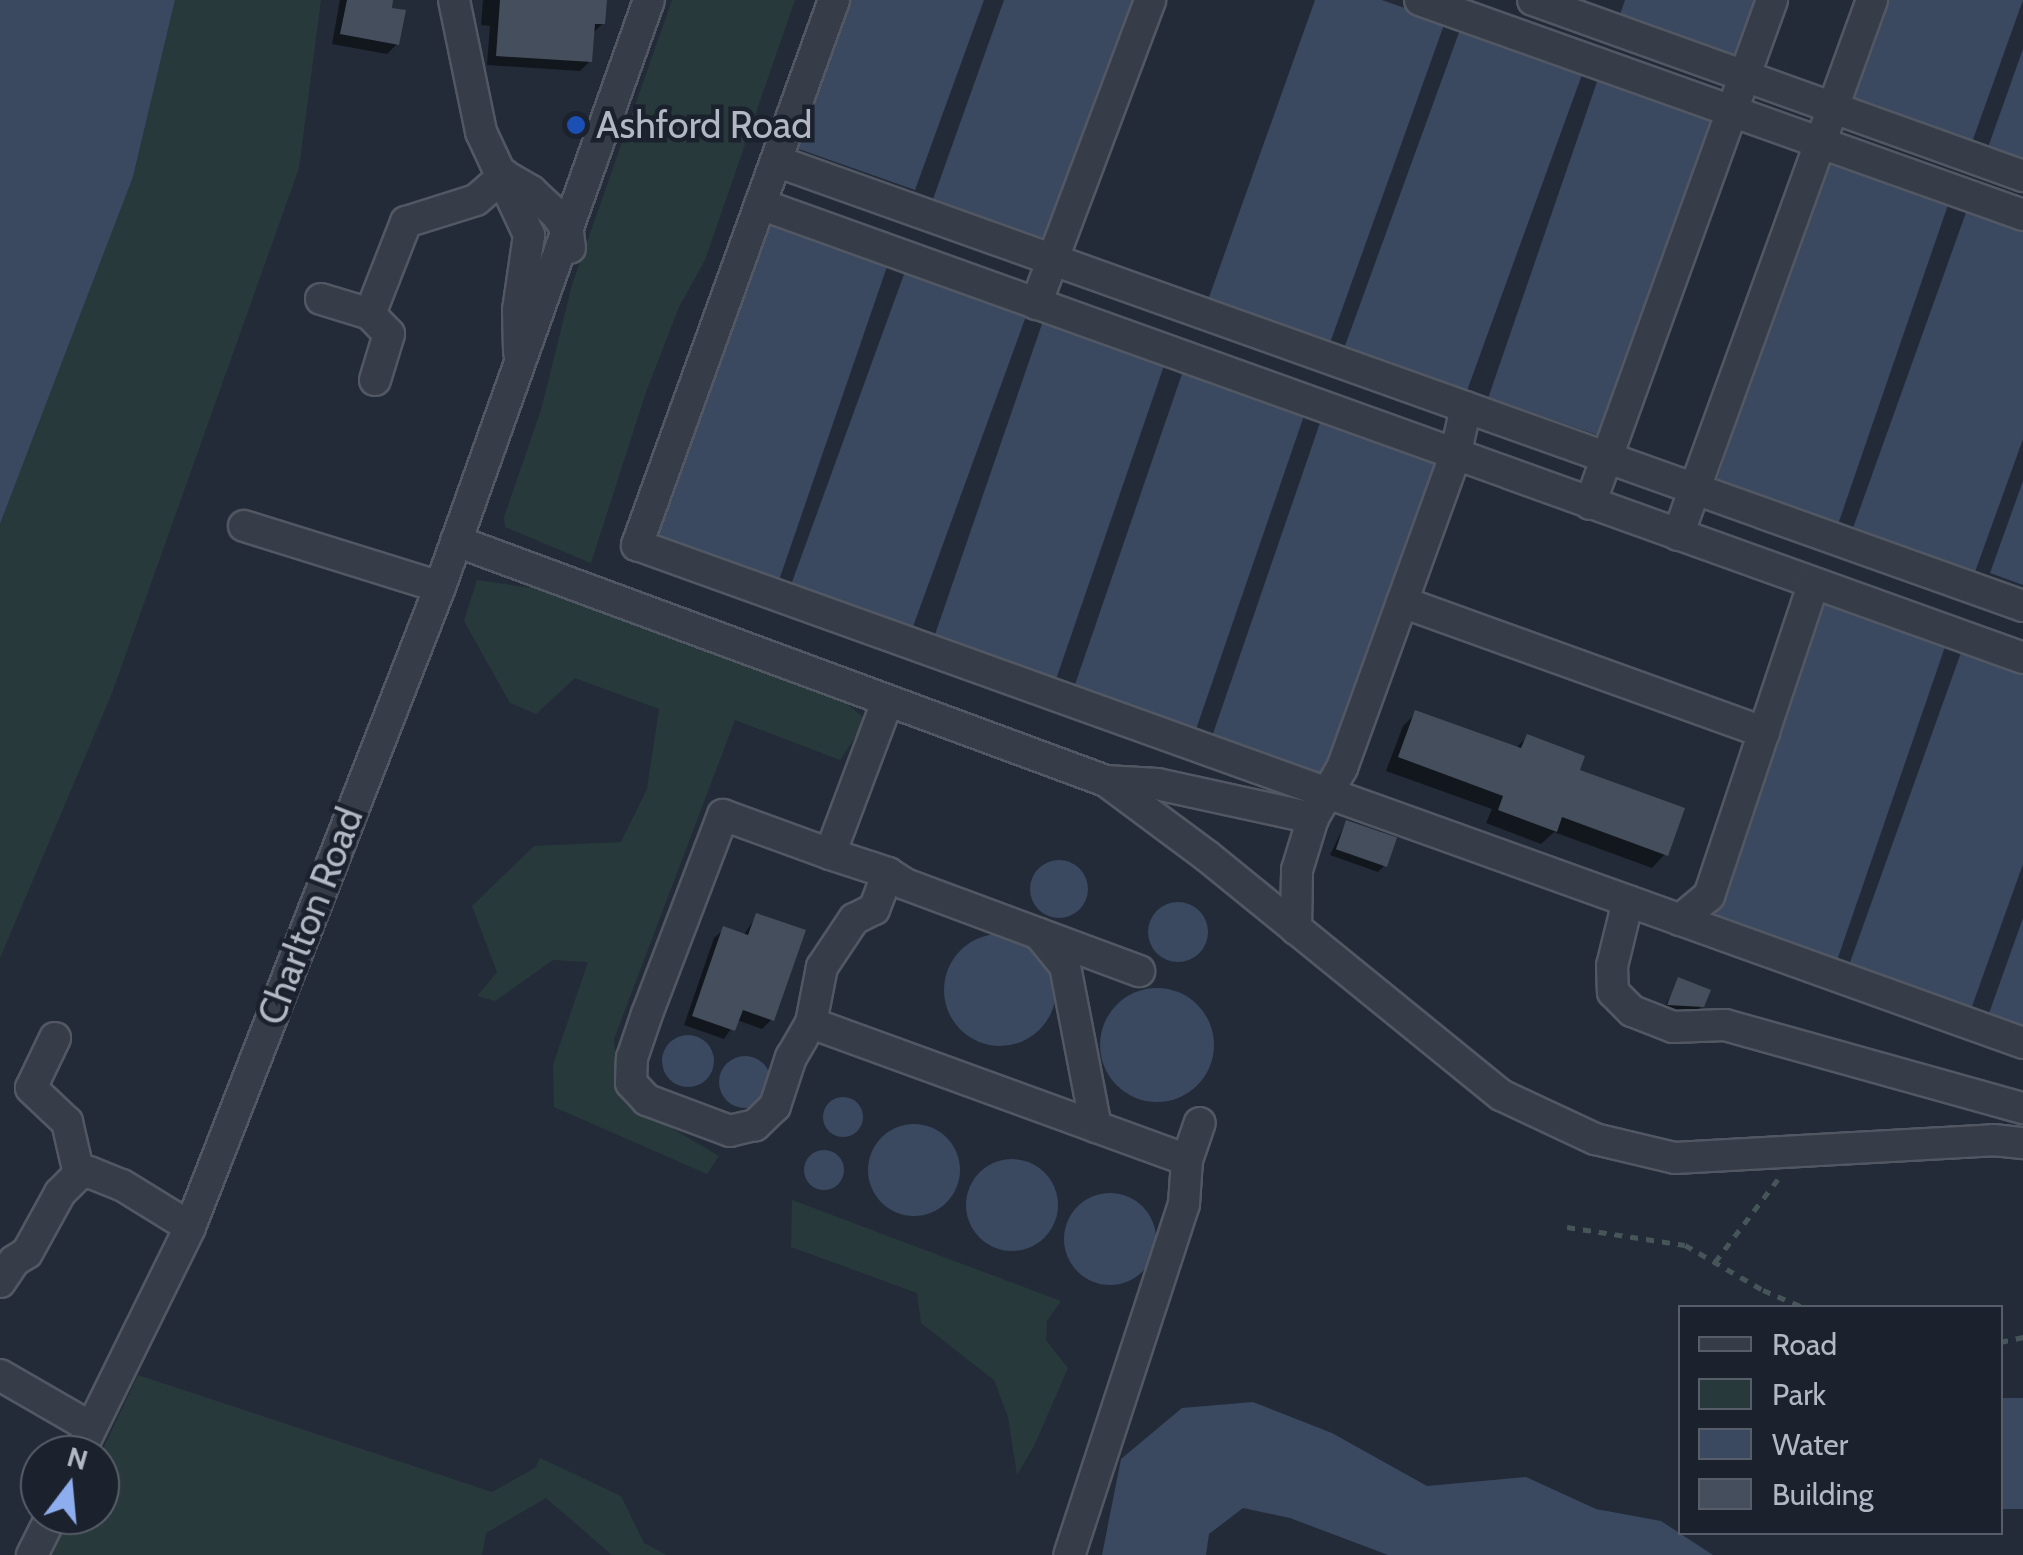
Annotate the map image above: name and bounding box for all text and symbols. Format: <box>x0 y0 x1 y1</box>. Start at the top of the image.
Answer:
place label: Ashford Road <box>596 102 812 148</box>
marker: Ashford Road <box>565 114 587 136</box>
street label: Charlton Road <box>248 801 372 1031</box>
legend <box>1678 1305 2003 1535</box>
text: Road <box>1772 1326 1837 1363</box>
text: Park <box>1772 1376 1826 1413</box>
text: Water <box>1772 1426 1848 1463</box>
north arrow <box>20 1435 120 1535</box>
text: N <box>64 1439 92 1477</box>
text: Building <box>1772 1476 1874 1513</box>

